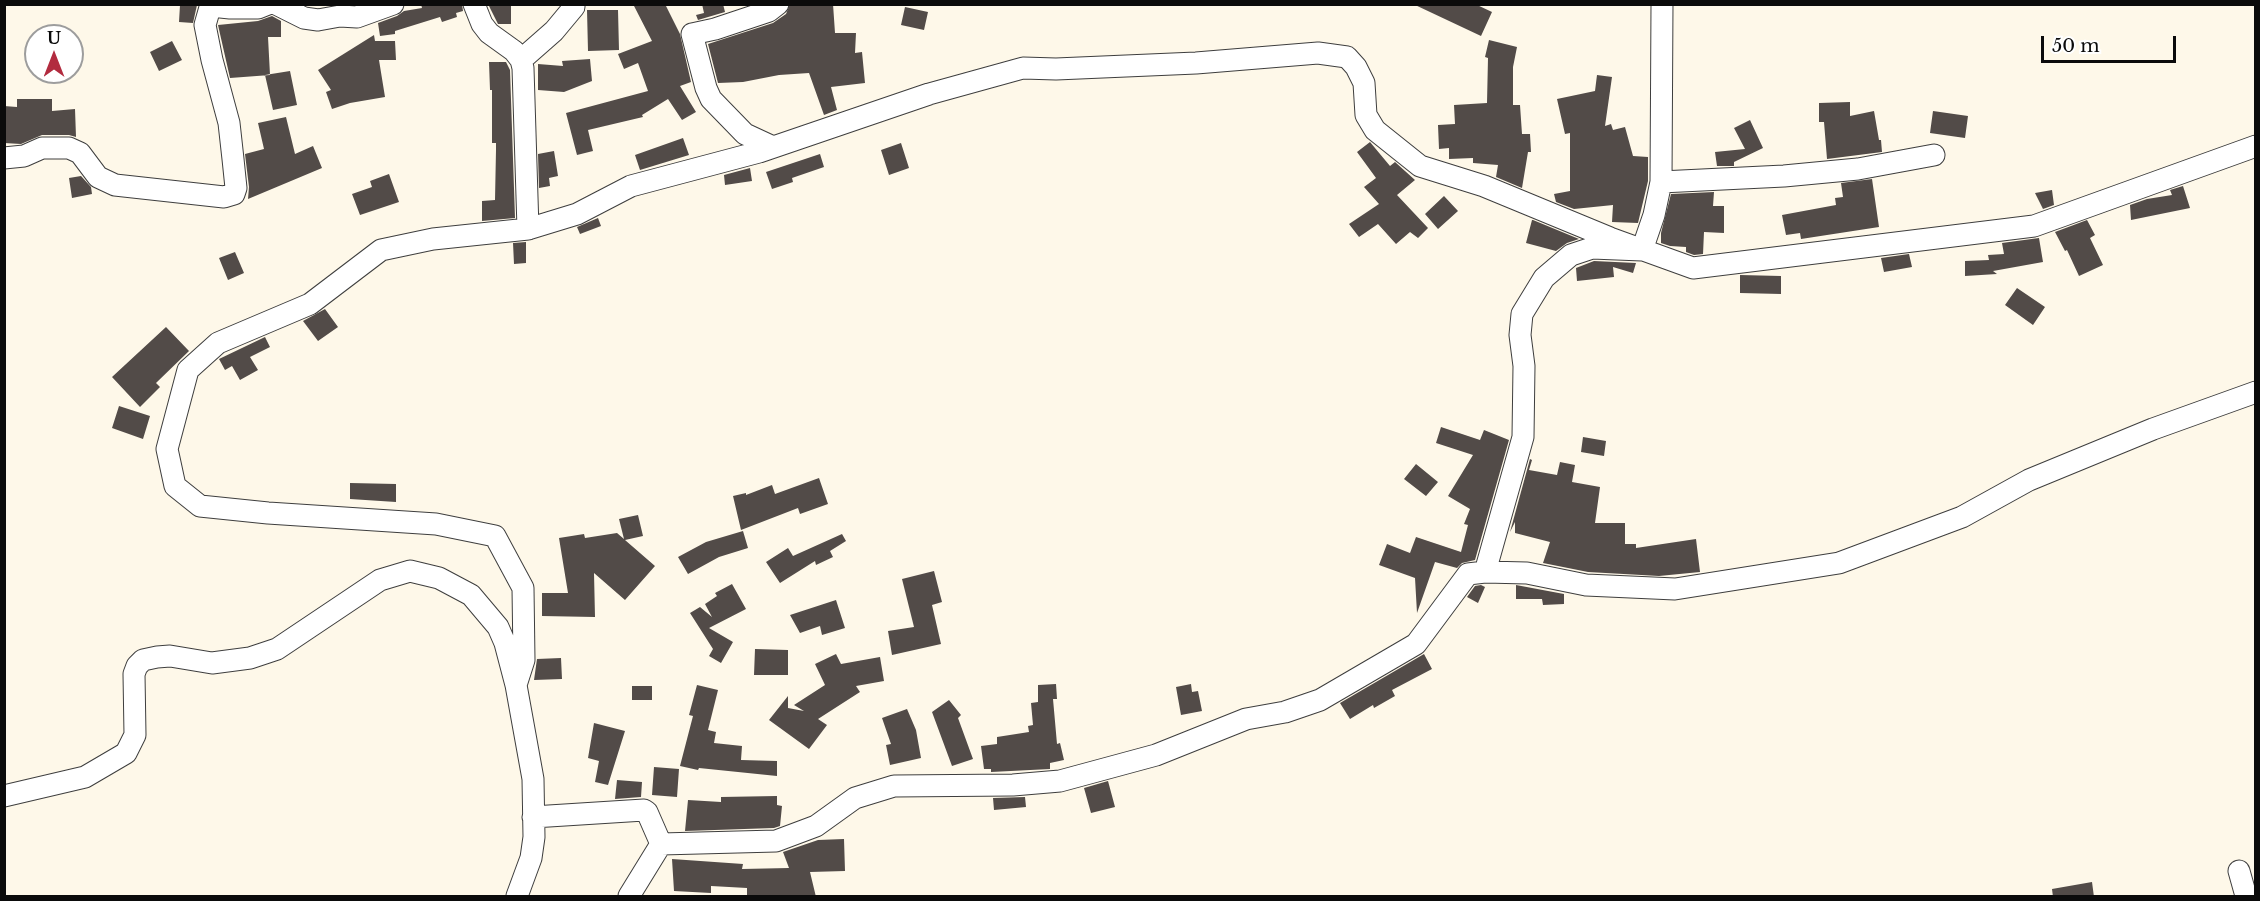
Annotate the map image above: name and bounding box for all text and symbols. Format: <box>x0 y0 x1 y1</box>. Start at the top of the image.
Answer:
north arrow <box>24 24 84 84</box>
scale bar <box>2044 24 2179 62</box>
text: U <box>47 28 61 48</box>
text: 50 m <box>2052 35 2100 57</box>

